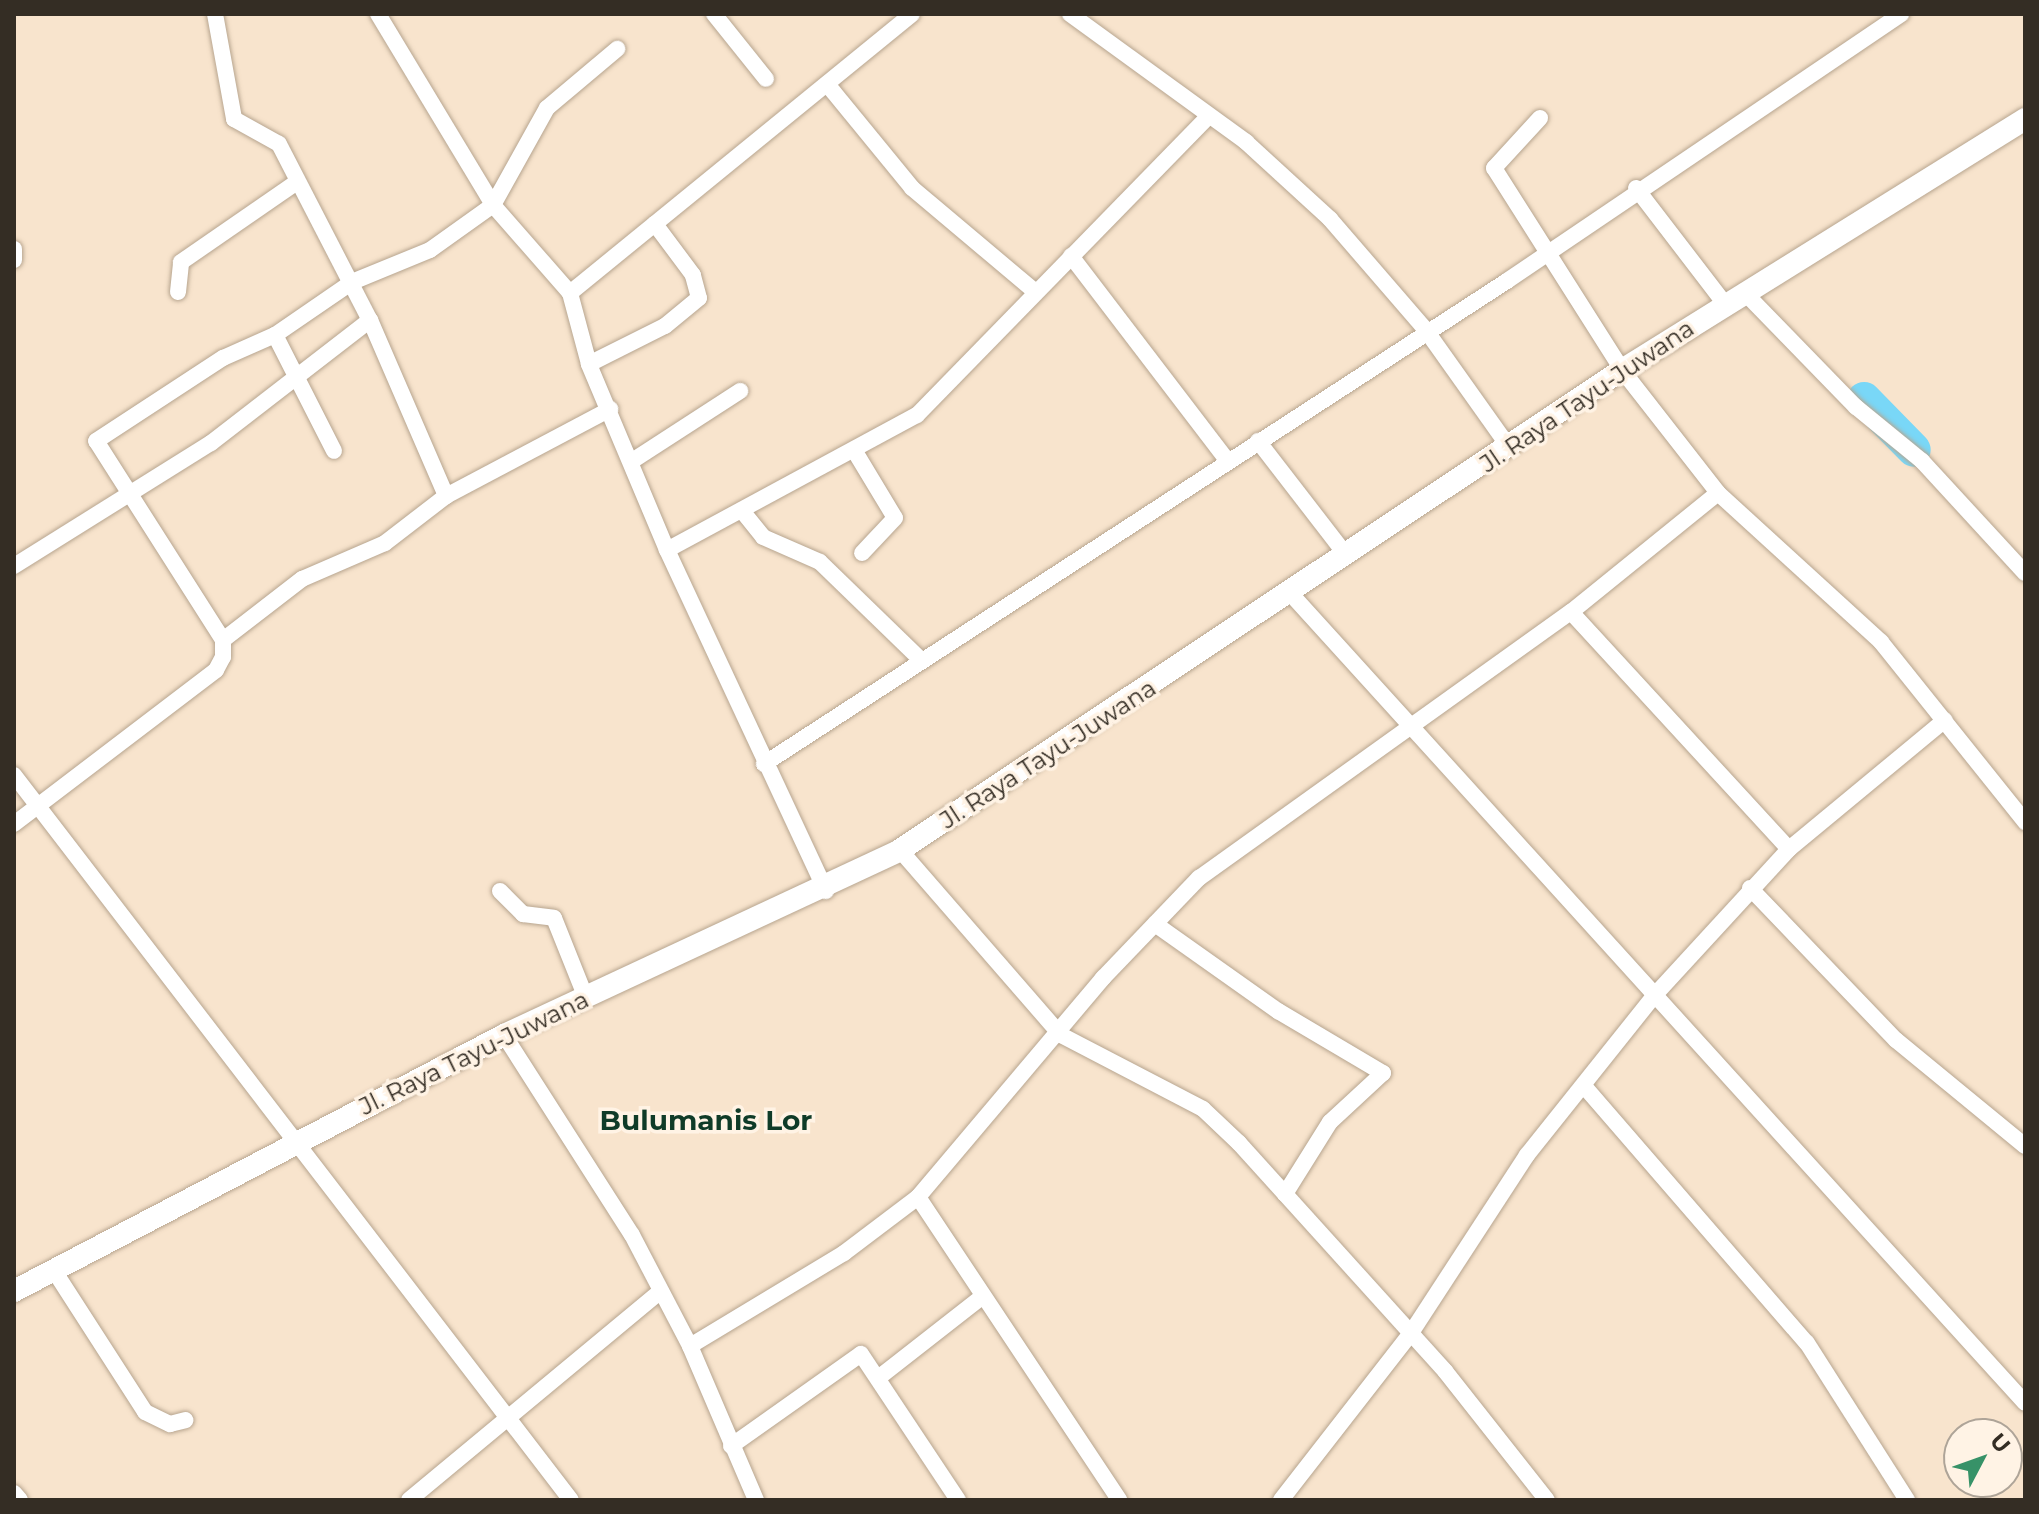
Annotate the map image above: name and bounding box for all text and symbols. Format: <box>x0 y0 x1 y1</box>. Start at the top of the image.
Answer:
street label: Jl. Raya Tayu-Juwana <box>1475 314 1699 478</box>
street label: Jl. Raya Tayu-Juwana <box>935 673 1161 835</box>
street label: Jl. Raya Tayu-Juwana <box>355 985 593 1121</box>
district label: Bulumanis Lor <box>600 1103 812 1137</box>
north arrow <box>1943 1418 2023 1498</box>
text: U <box>1984 1428 2016 1459</box>

